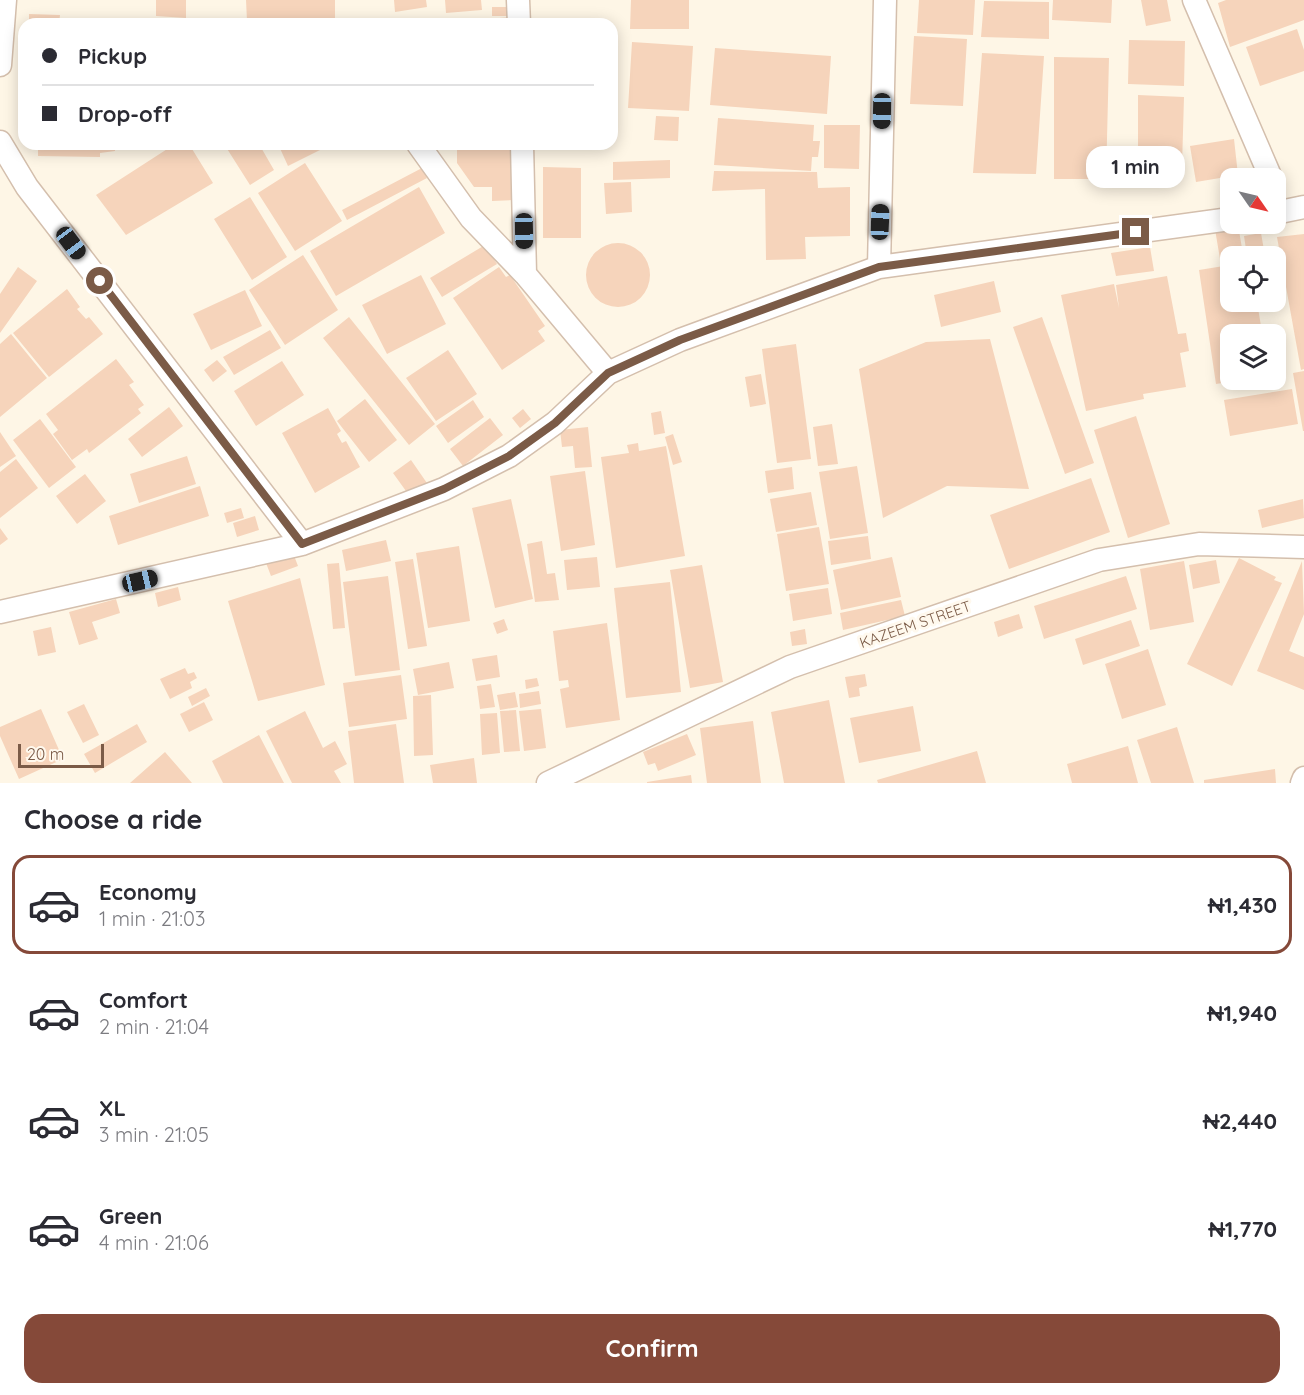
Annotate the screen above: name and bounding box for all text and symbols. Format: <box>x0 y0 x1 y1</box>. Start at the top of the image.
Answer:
text: Pickup <box>78 42 147 70</box>
car <box>873 93 891 129</box>
text: Drop-off <box>78 100 172 128</box>
callout: 1 min <box>1086 145 1186 187</box>
text: 1 min <box>1111 154 1160 179</box>
north arrow <box>1220 168 1286 234</box>
map controls <box>1220 168 1286 390</box>
car <box>870 204 890 240</box>
car <box>515 213 533 249</box>
route end <box>1122 218 1149 245</box>
car <box>53 223 89 263</box>
button: locate <box>1220 246 1286 312</box>
route start <box>86 267 113 294</box>
button: layers <box>1220 324 1286 390</box>
car <box>120 568 160 594</box>
street label: KAZEEM STREET <box>857 596 973 652</box>
scale bar <box>18 741 104 768</box>
text: 20 m <box>27 744 64 764</box>
text: Choose a ride <box>24 802 202 836</box>
icon: car <box>27 878 81 932</box>
text: Economy <box>99 878 197 906</box>
text: ₦1,430 <box>1208 891 1277 919</box>
text: 1 min · 21:03 <box>99 906 205 931</box>
icon: car <box>27 986 81 1040</box>
text: Comfort <box>99 986 188 1014</box>
text: ₦1,940 <box>1207 999 1277 1027</box>
text: 2 min · 21:04 <box>99 1014 209 1039</box>
icon: car <box>27 1094 81 1148</box>
text: XL <box>99 1094 126 1122</box>
text: ₦2,440 <box>1203 1107 1277 1135</box>
text: 3 min · 21:05 <box>99 1122 209 1147</box>
icon: car <box>27 1202 81 1256</box>
text: Green <box>99 1202 162 1230</box>
text: ₦1,770 <box>1209 1215 1277 1243</box>
text: 4 min · 21:06 <box>99 1230 209 1255</box>
button: Confirm <box>24 1314 1280 1383</box>

